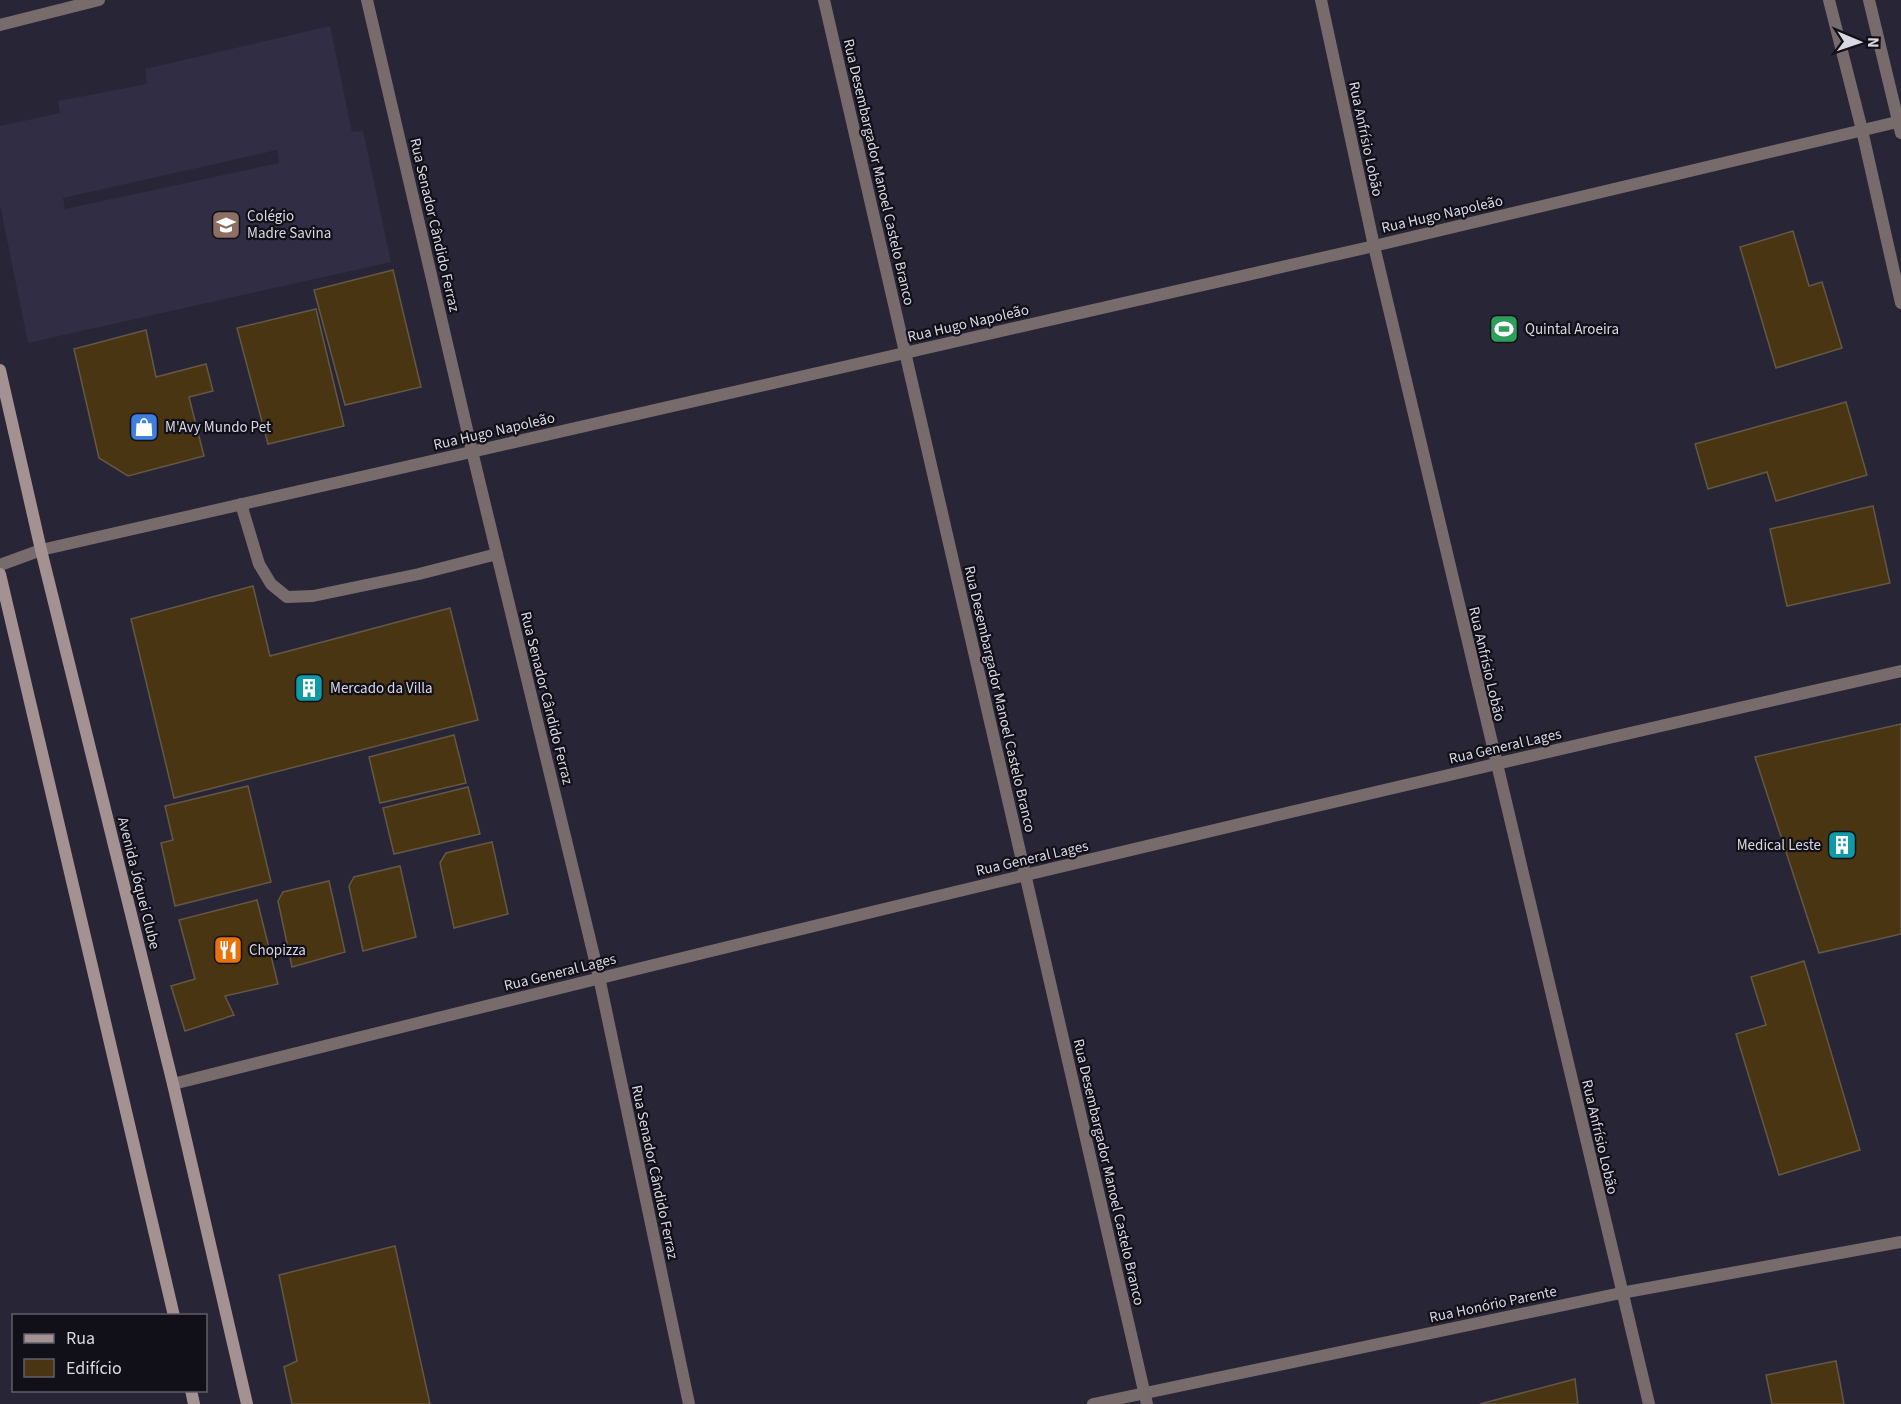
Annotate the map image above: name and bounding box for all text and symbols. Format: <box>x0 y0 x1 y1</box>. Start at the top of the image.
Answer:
north arrow <box>1829 12 1889 72</box>
street label: Rua Desembargador Manoel Castelo Branco <box>838 37 919 307</box>
text: N <box>1862 37 1884 48</box>
street label: Rua Anfrísio Lobão <box>1343 80 1388 199</box>
street label: Rua Senador Cândido Ferraz <box>404 136 465 314</box>
street label: Rua Hugo Napoleão <box>1379 190 1505 239</box>
place label: Colégio Madre Savina <box>247 206 331 244</box>
school or university icon: Colégio Madre Savina <box>210 209 242 241</box>
street label: Rua Hugo Napoleão <box>905 299 1031 348</box>
sports icon: Quintal Aroeira <box>1488 313 1520 345</box>
place label: Quintal Aroeira <box>1525 319 1619 340</box>
street label: Rua Hugo Napoleão <box>431 407 557 456</box>
shop icon: M'Avy Mundo Pet <box>128 411 160 443</box>
place label: M'Avy Mundo Pet <box>165 417 271 438</box>
street label: Rua Desembargador Manoel Castelo Branco <box>959 564 1040 834</box>
street label: Rua Anfrísio Lobão <box>1463 605 1510 723</box>
street label: Rua Senador Cândido Ferraz <box>515 609 578 787</box>
building icon: Mercado da Villa <box>293 672 325 704</box>
place label: Mercado da Villa <box>330 678 433 699</box>
street label: Rua General Lages <box>1447 723 1563 770</box>
street label: Avenida Jóquei Clube <box>112 815 165 951</box>
building icon: Medical Leste <box>1826 829 1858 861</box>
street label: Rua General Lages <box>974 835 1090 882</box>
place label: Medical Leste <box>1737 835 1821 856</box>
restaurant icon: Chopizza <box>212 934 244 966</box>
place label: Chopizza <box>249 940 306 961</box>
street label: Rua General Lages <box>502 948 618 997</box>
street label: Rua Desembargador Manoel Castelo Branco <box>1068 1037 1149 1307</box>
street label: Rua Anfrísio Lobão <box>1576 1078 1623 1196</box>
street label: Rua Senador Cândido Ferraz <box>626 1083 683 1261</box>
street label: Rua Honório Parente <box>1427 1281 1559 1328</box>
legend <box>12 1314 207 1392</box>
text: Rua <box>66 1326 95 1351</box>
text: Edifício <box>66 1356 122 1381</box>

